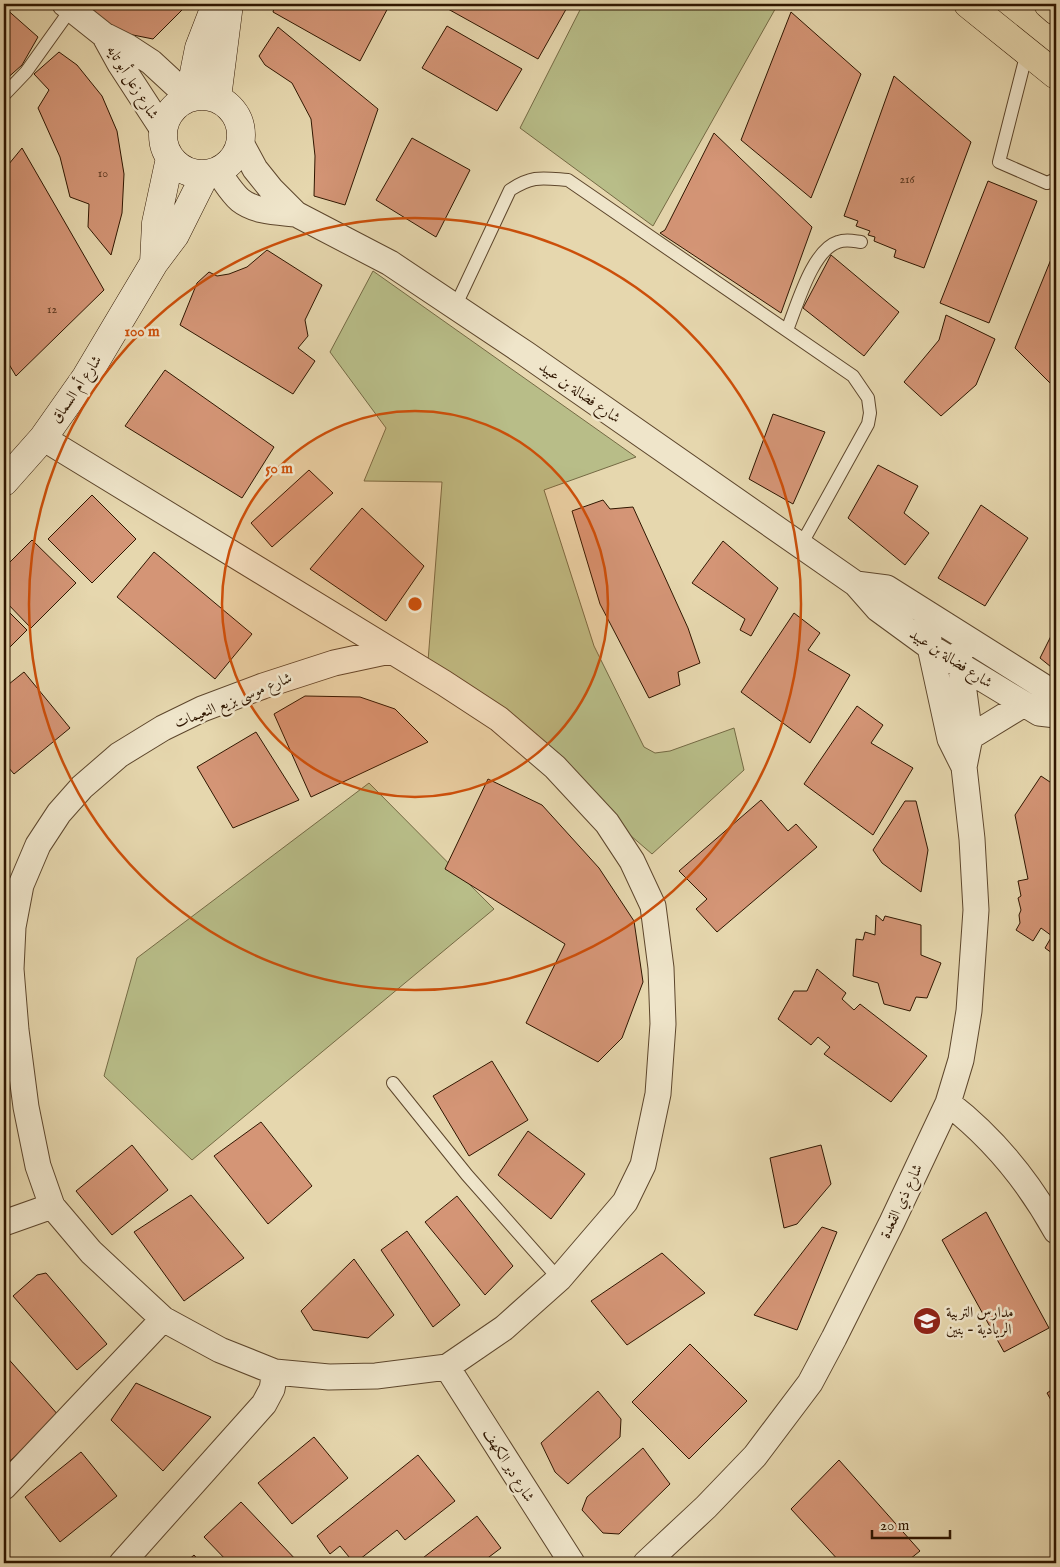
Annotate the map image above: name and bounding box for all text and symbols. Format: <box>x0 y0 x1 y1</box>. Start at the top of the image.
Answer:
street label: شارع زعل أبو تايه <box>100 41 165 124</box>
house number: 10 <box>98 166 108 181</box>
house number: 216 <box>899 172 916 187</box>
house number: 12 <box>47 302 57 317</box>
text: 100 m <box>124 322 160 341</box>
street label: شارع أم السماق <box>45 351 109 429</box>
street label: شارع فضالة بن عبيد <box>533 357 624 430</box>
text: 50 m <box>265 459 293 478</box>
centre of rings <box>406 595 424 613</box>
street label: شارع فضالة بن عبيد <box>904 624 996 695</box>
street label: شارع موسى بزيع النعيمات <box>172 668 296 736</box>
street label: شارع ذي القعدة <box>876 1161 930 1243</box>
place label: مدارس التربية الريادية - بنين <box>946 1303 1014 1339</box>
school or university icon: مدارس التربية الريادية - بنين <box>912 1306 942 1336</box>
street label: شارع دير الكهف <box>476 1425 539 1507</box>
scale bar <box>872 1507 950 1539</box>
text: 20 m <box>880 1516 910 1535</box>

